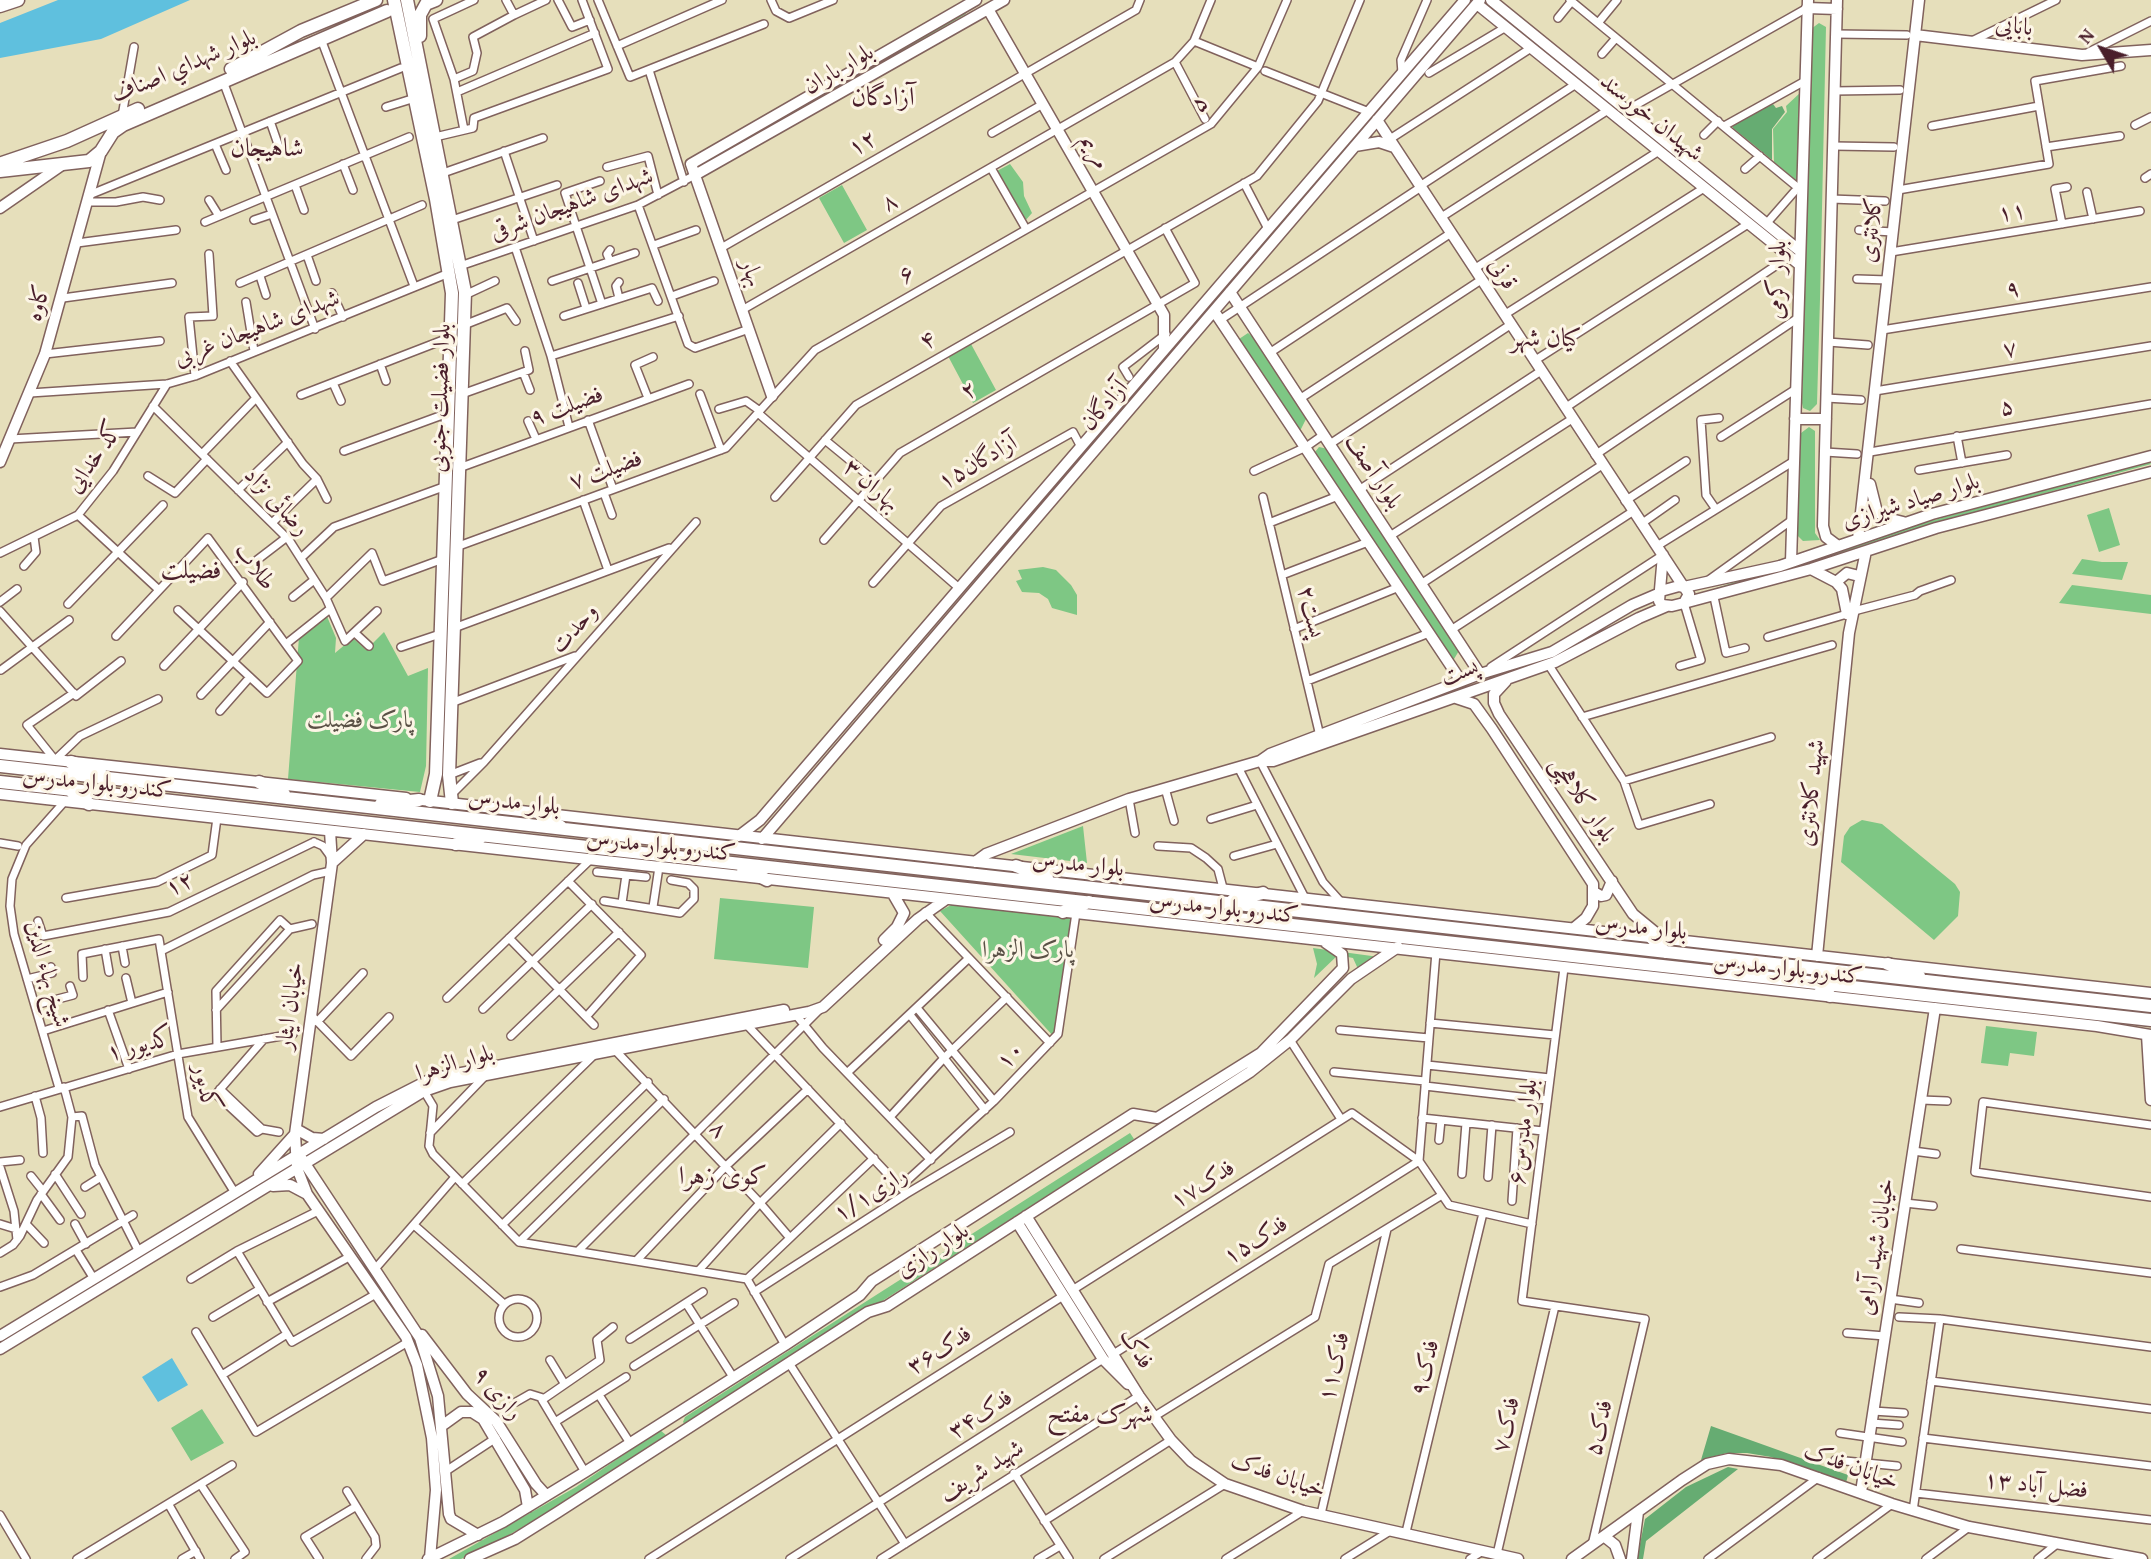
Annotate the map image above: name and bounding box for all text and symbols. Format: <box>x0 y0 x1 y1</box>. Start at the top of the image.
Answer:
street label: بابایی <box>1994 11 2034 43</box>
north arrow <box>2067 14 2137 84</box>
text: N <box>2071 22 2101 50</box>
street label: بلوار شهداي اصناف <box>107 24 261 110</box>
street label: بلوار باران <box>798 38 880 102</box>
street label: شهیدان خورسند <box>1593 67 1709 169</box>
district label: آزادگان <box>851 82 915 114</box>
street label: ۵ <box>1185 89 1215 119</box>
street label: ۱۲ <box>844 125 882 163</box>
street label: مریم <box>1073 129 1115 175</box>
district label: شاهیجان <box>230 133 304 165</box>
street label: شهدای شاهیجان شرقی <box>487 162 657 248</box>
street label: ۸ <box>877 187 903 219</box>
street label: کلانتری <box>1854 196 1890 264</box>
street label: ۱۱ <box>1996 197 2028 229</box>
street label: بلوار کرمی <box>1762 240 1794 320</box>
street label: قرنی <box>1481 252 1523 296</box>
street label: بهار <box>733 255 769 291</box>
street label: ۶ <box>894 259 920 291</box>
street label: ۹ <box>2004 275 2022 305</box>
street label: کاوه <box>20 281 58 325</box>
street label: شهدای شاهیجان غربی <box>170 284 344 374</box>
street label: بلوار فضیلت جنوبی <box>424 323 458 473</box>
district label: کیان شهر <box>1510 323 1582 355</box>
street label: ۴ <box>915 325 941 357</box>
street label: ۷ <box>2001 335 2019 365</box>
street label: ۲ <box>956 375 982 407</box>
street label: آزادگان <box>1075 375 1135 437</box>
street label: فضیلت ۹ <box>527 381 607 433</box>
street label: ۵ <box>1998 393 2016 423</box>
street label: کد خدایی <box>60 417 130 499</box>
street label: آزادگان۱۵ <box>933 429 1023 497</box>
street label: بلوار آصف <box>1338 429 1408 515</box>
street label: فضیلت ۷ <box>566 445 646 497</box>
street label: بهاران ۳ <box>837 453 905 519</box>
street label: رضائی نژاد <box>237 462 315 542</box>
street label: بلوار صیاد شیرازی <box>1839 467 1983 537</box>
street label: طلاب <box>227 537 281 597</box>
district label: فضیلت <box>161 555 221 587</box>
street label: پست۲ <box>1290 583 1330 641</box>
street label: وحدت <box>545 598 605 660</box>
street label: پست <box>1437 653 1483 693</box>
park label: پارک فضیلت <box>307 707 413 735</box>
street label: شهید کلانتری <box>1792 738 1832 848</box>
street label: بلوار کلاهچی <box>1543 751 1621 849</box>
street label: کندرو بلوار مدرس <box>21 762 173 806</box>
street label: بلوار مدرس <box>467 784 561 822</box>
street label: کندرو بلوار مدرس <box>585 825 737 869</box>
street label: بلوار مدرس <box>1031 846 1125 884</box>
street label: ۱۲ <box>161 866 199 904</box>
street label: کندرو بلوار مدرس <box>1148 887 1300 931</box>
street label: بلوار مدرس <box>1594 909 1688 947</box>
street label: شیخ بهاء الدین <box>19 917 75 1031</box>
park label: پارک الزهرا <box>982 937 1074 965</box>
street label: کندرو بلوار مدرس <box>1712 948 1864 992</box>
street label: خیابان ایثار <box>271 961 311 1051</box>
street label: کدیور ۱ <box>104 1023 176 1069</box>
street label: ۱۰ <box>991 1036 1031 1076</box>
street label: بلوار الزهرا <box>413 1039 497 1089</box>
street label: کدیور <box>186 1061 224 1115</box>
street label: بلوار مدرس۶ <box>1503 1077 1545 1187</box>
street label: ۸ <box>703 1115 733 1145</box>
street label: فدک۱۷ <box>1165 1154 1241 1216</box>
district label: کوی زهرا <box>679 1161 767 1193</box>
street label: رازی۱/۱ <box>829 1161 913 1229</box>
street label: خیابان شهید آرامی <box>1852 1176 1902 1318</box>
street label: فدک۱۵ <box>1218 1210 1294 1272</box>
street label: بلوار رازی <box>891 1217 975 1285</box>
street label: فدک۳۶ <box>902 1320 978 1382</box>
street label: فدک <box>1113 1323 1159 1375</box>
street label: فدک۱۱ <box>1313 1329 1357 1405</box>
street label: فدک۹ <box>1405 1337 1447 1399</box>
street label: رازی ۹ <box>466 1361 528 1427</box>
street label: فدک۳۴ <box>944 1384 1018 1446</box>
street label: فدک۷ <box>1487 1394 1527 1456</box>
street label: فدک۵ <box>1580 1397 1620 1459</box>
district label: شهرک مفتح <box>1047 1399 1153 1431</box>
street label: شهید شریف <box>934 1434 1030 1510</box>
street label: خیابان فدک <box>1800 1437 1902 1497</box>
street label: خیابان فدک <box>1227 1446 1329 1506</box>
street label: فضل آباد ۱۳ <box>1982 1466 2090 1506</box>

